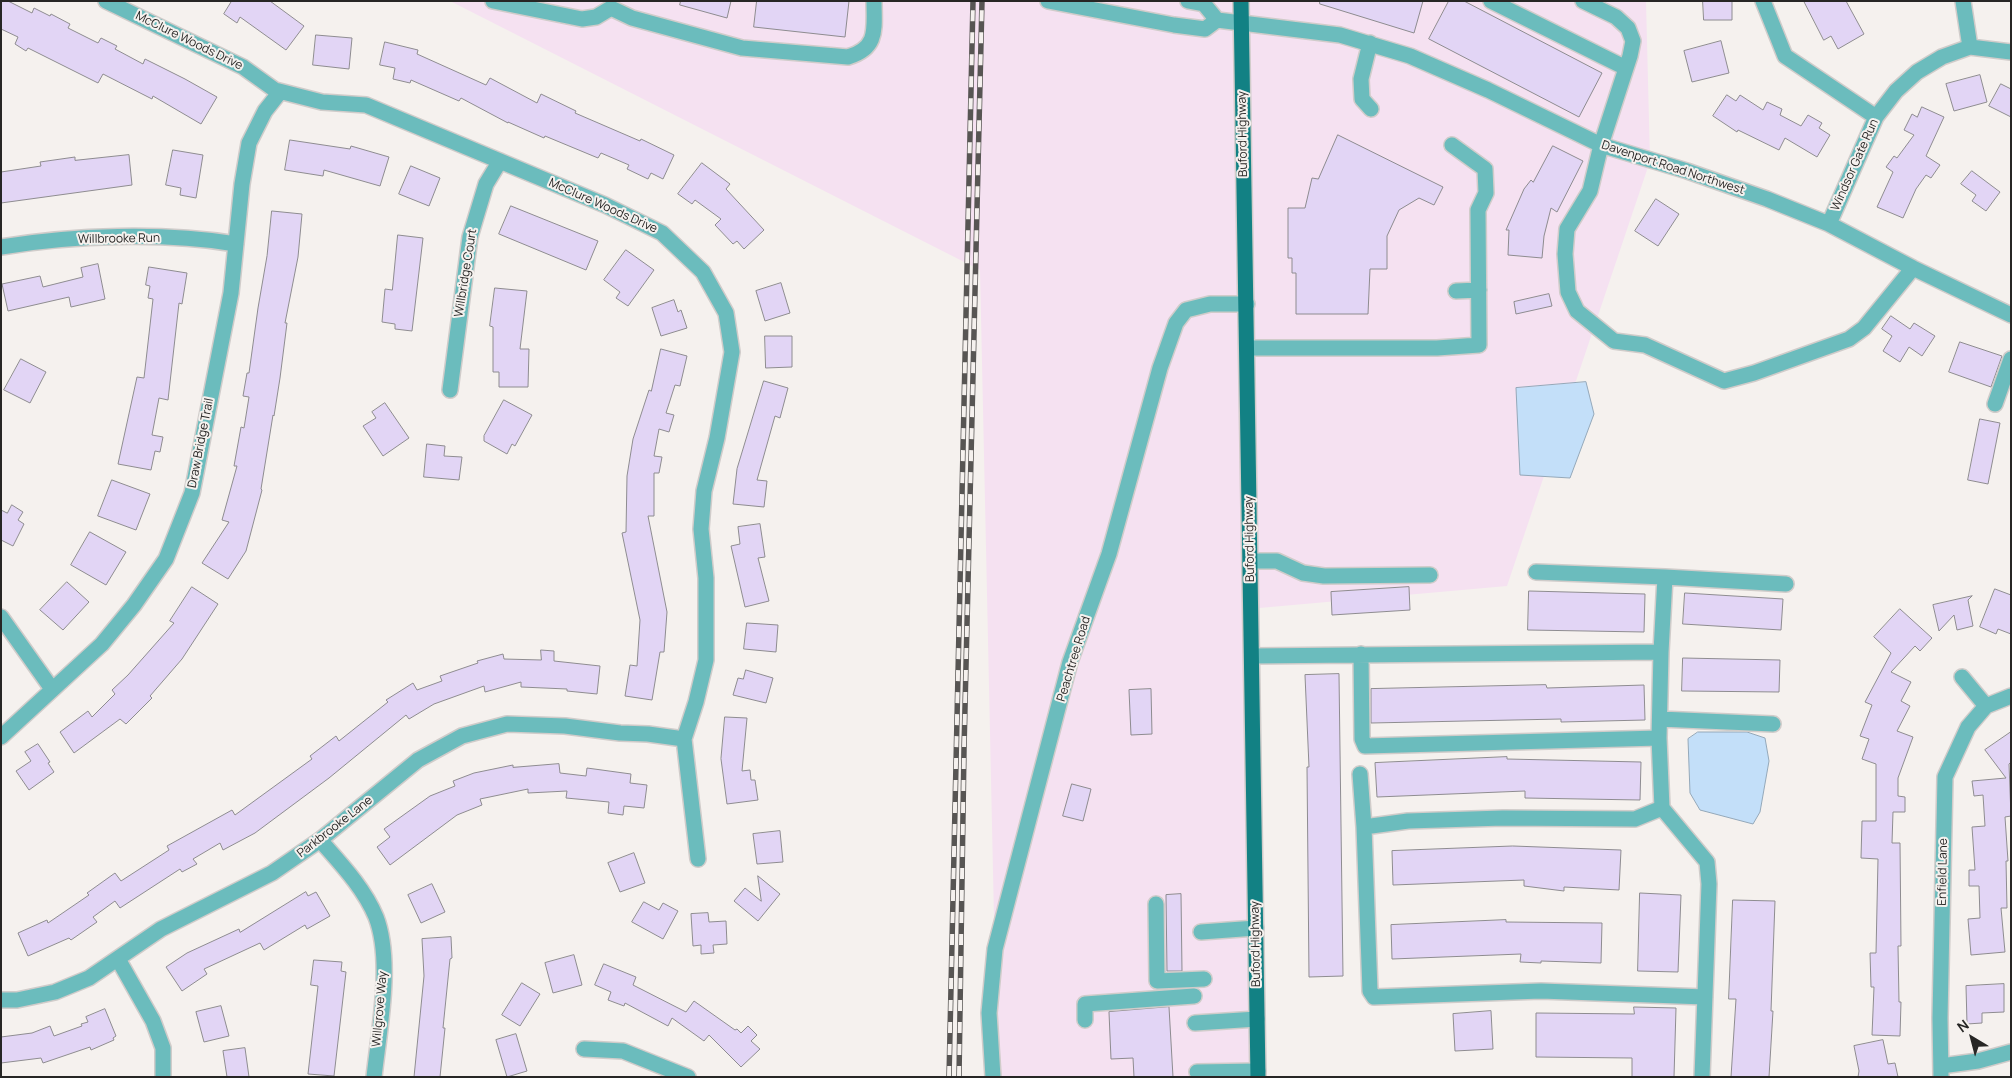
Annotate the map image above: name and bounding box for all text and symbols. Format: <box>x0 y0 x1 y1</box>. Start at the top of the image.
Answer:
street label: McClure Woods Drive <box>133 9 245 73</box>
street label: Buford Highway <box>1235 91 1251 177</box>
street label: Windsor Gate Run <box>1828 117 1882 213</box>
street label: Davenport Road Northwest <box>1600 138 1746 198</box>
street label: McClure Woods Drive <box>546 176 660 236</box>
street label: Willbridge Court <box>452 228 480 318</box>
street label: Willbrooke Run <box>78 231 160 247</box>
street label: Draw Bridge Trail <box>185 397 217 489</box>
street label: Buford Highway <box>1242 496 1258 582</box>
street label: Peachtree Road <box>1054 615 1094 703</box>
street label: Parkbrooke Lane <box>294 793 376 861</box>
street label: Enfield Lane <box>1935 838 1951 906</box>
street label: Buford Highway <box>1248 901 1264 987</box>
street label: Willgrove Way <box>370 970 390 1048</box>
north arrow <box>1947 1013 1997 1063</box>
text: N <box>1953 1015 1972 1036</box>

